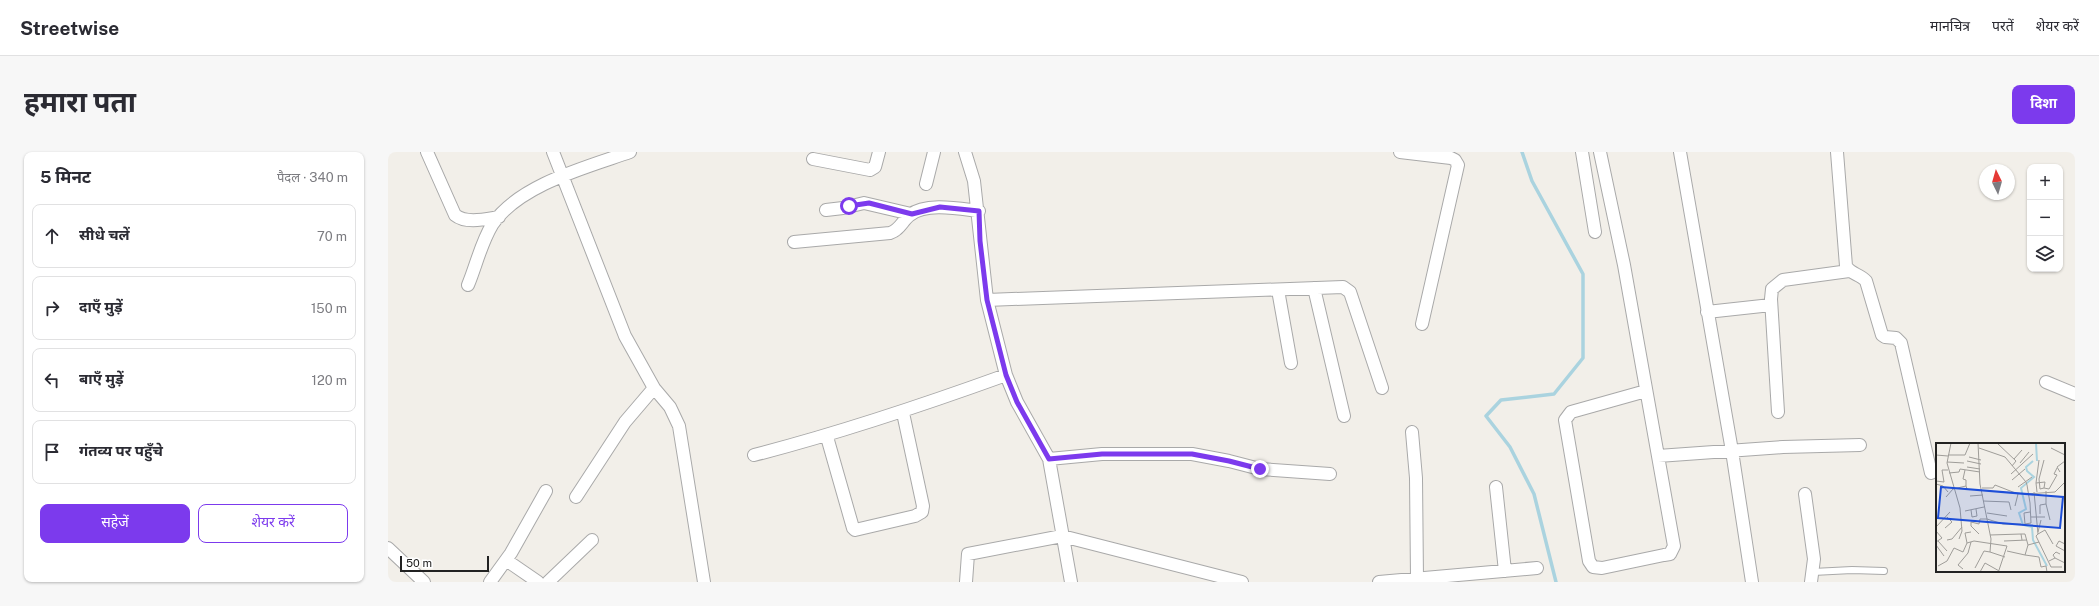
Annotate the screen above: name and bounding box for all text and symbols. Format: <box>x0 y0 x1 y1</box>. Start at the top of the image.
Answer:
text: Streetwise <box>20 17 119 39</box>
text: मानचित्र <box>1930 18 1970 34</box>
text: परतें <box>1992 18 2014 34</box>
text: शेयर करें <box>2036 18 2079 34</box>
text: हमारा पता <box>24 85 136 118</box>
button: दिशा <box>2012 85 2075 124</box>
north arrow <box>1979 164 2015 200</box>
map controls <box>2027 164 2063 272</box>
button: + <box>2027 164 2063 200</box>
text: 5 मिनट <box>40 167 91 187</box>
text: पैदल · 340 m <box>277 170 348 185</box>
route start <box>840 197 858 215</box>
button: − <box>2027 200 2063 236</box>
icon: ahead <box>41 225 63 247</box>
text: सीधे चलें <box>79 226 130 243</box>
text: 70 m <box>317 229 347 244</box>
button: layers <box>2027 236 2063 272</box>
icon: right <box>41 297 63 319</box>
text: दाएँ मुड़ें <box>79 298 123 315</box>
text: 150 m <box>311 301 347 316</box>
icon: left <box>41 369 63 391</box>
text: बाएँ मुड़ें <box>79 370 124 387</box>
text: 120 m <box>312 373 347 388</box>
icon: arrive <box>41 441 63 463</box>
text: गंतव्य पर पहुँचे <box>79 442 163 459</box>
inset map <box>1936 443 2065 572</box>
route end <box>1251 460 1269 478</box>
button: सहेजें <box>40 504 190 543</box>
button: शेयर करें <box>198 504 348 543</box>
scale bar <box>400 554 489 573</box>
text: 50 m <box>406 557 432 569</box>

